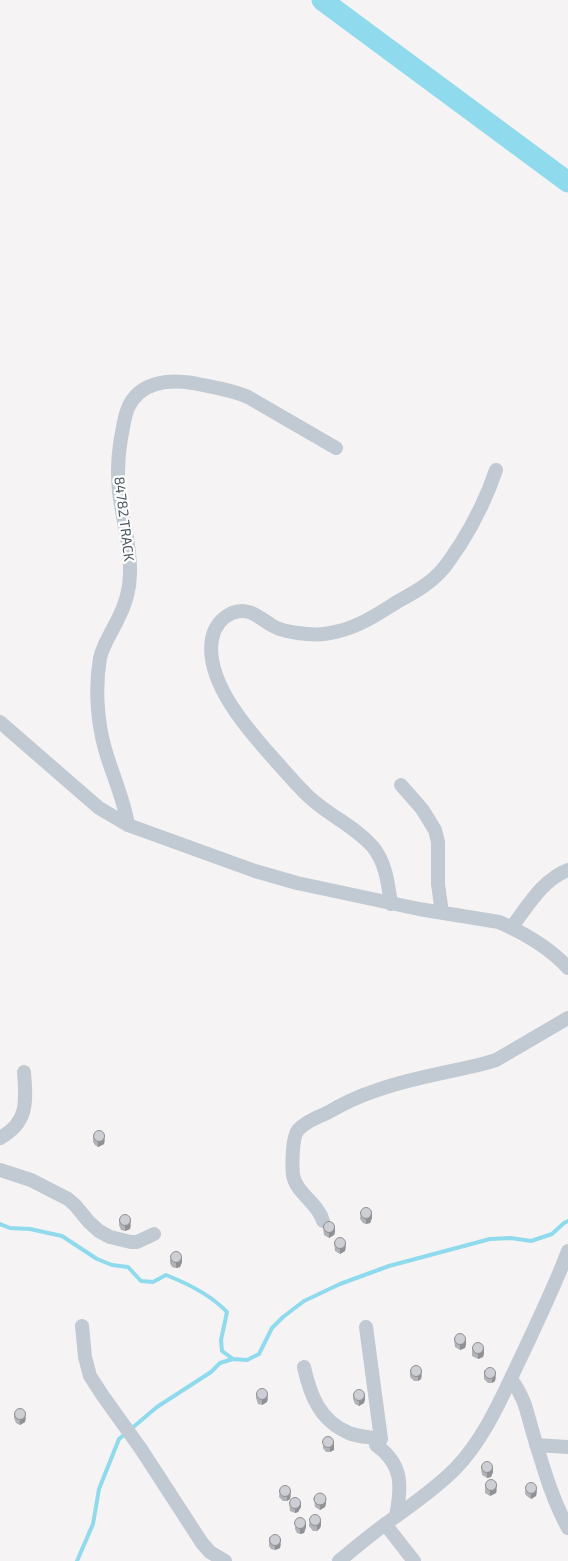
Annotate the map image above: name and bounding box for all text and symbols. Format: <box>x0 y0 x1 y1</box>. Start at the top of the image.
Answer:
street label: 84782 TRACK <box>110 476 138 562</box>

